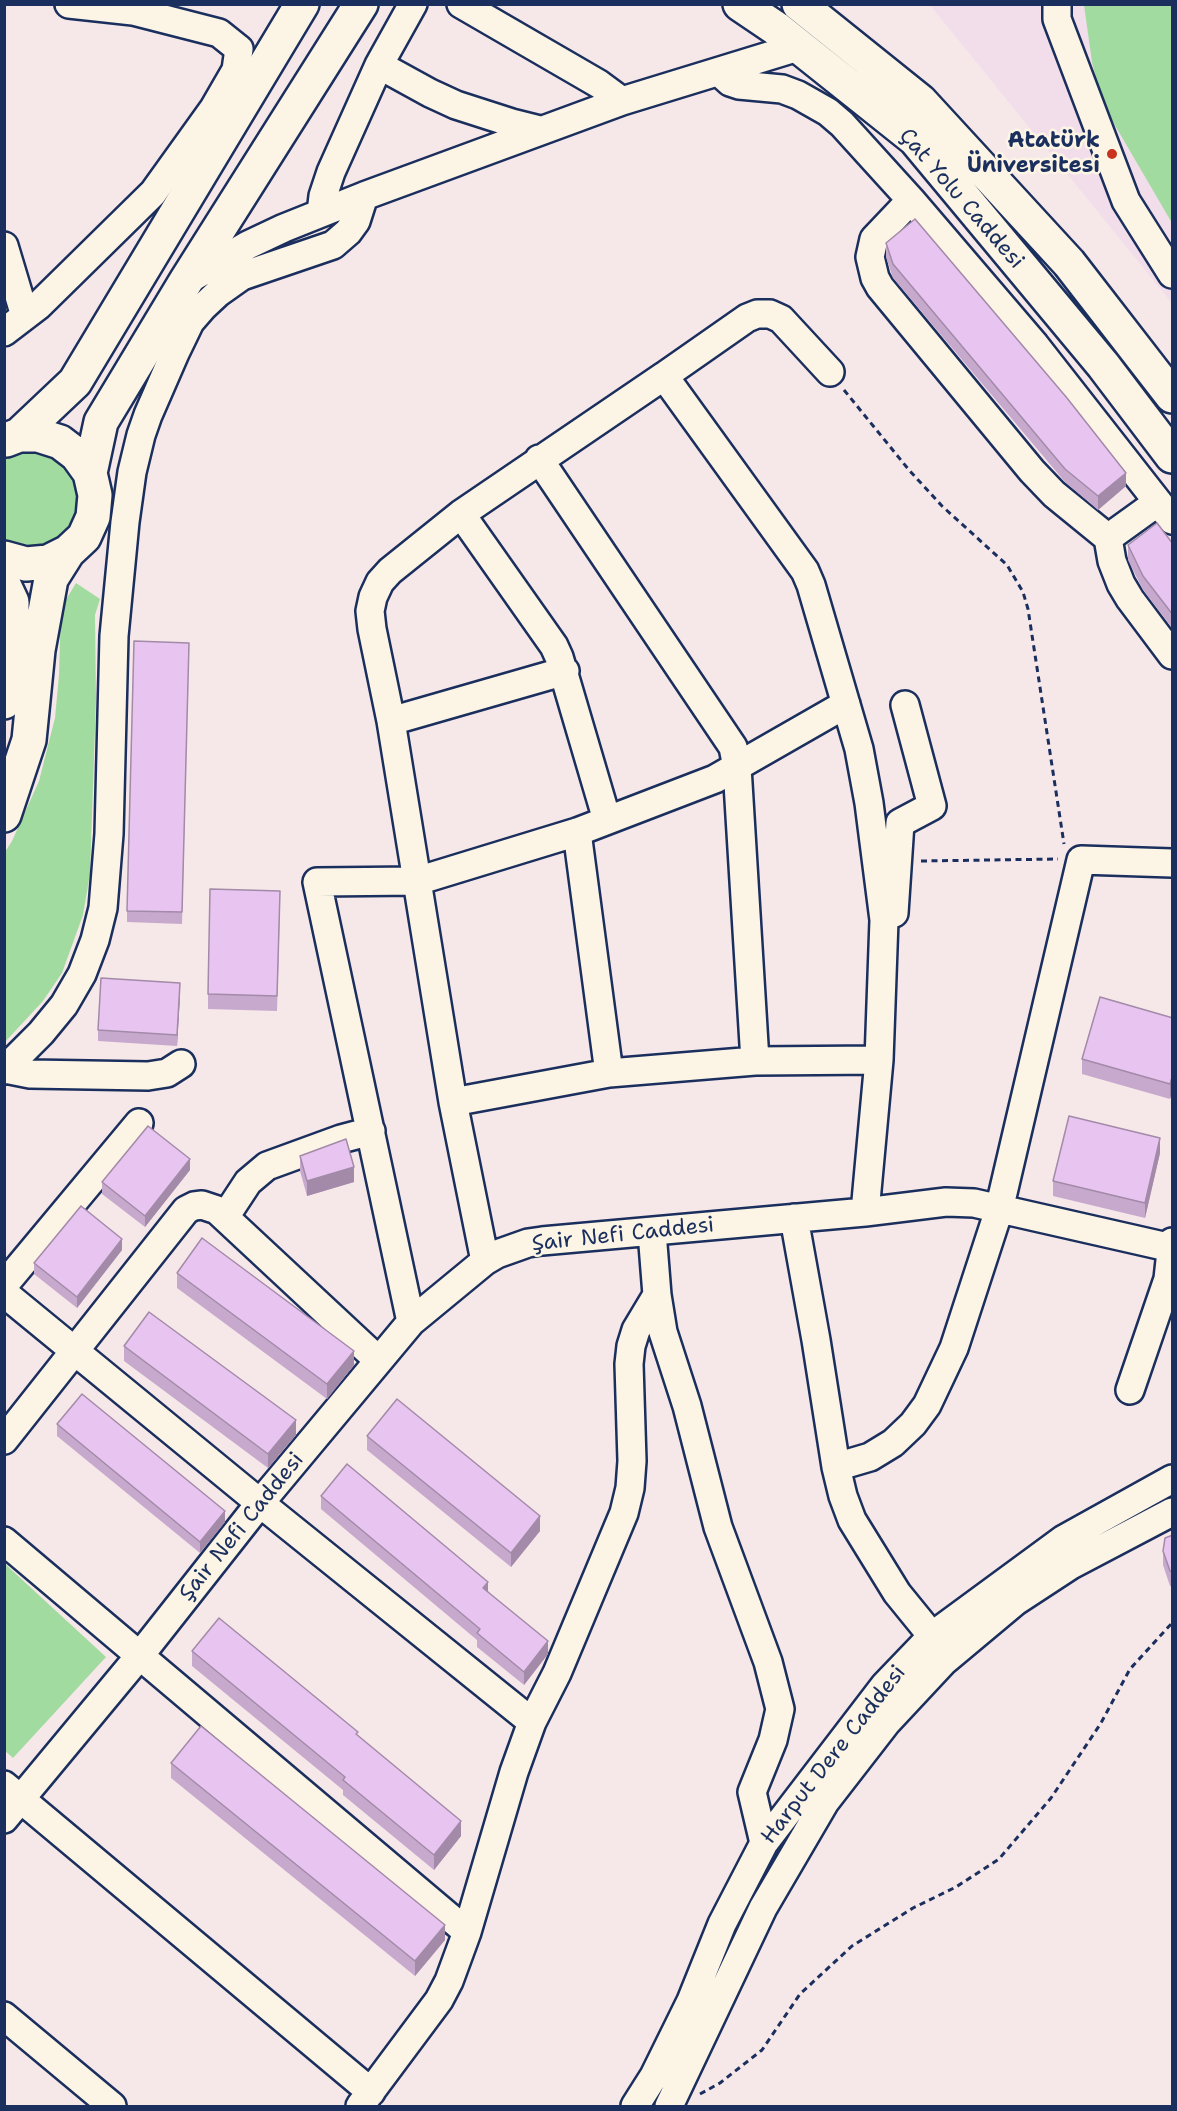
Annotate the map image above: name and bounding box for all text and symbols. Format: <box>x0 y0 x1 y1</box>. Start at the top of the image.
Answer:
street label: Çat Yolu Caddesi <box>893 123 1029 275</box>
place label: Atatürk Üniversitesi <box>967 128 1100 180</box>
marker: Atatürk Üniversitesi <box>1105 147 1119 161</box>
street label: Şair Nefi Caddesi <box>530 1212 716 1258</box>
street label: Şair Nefi Caddesi <box>174 1447 310 1607</box>
street label: Harput Dere Caddesi <box>756 1660 912 1850</box>

